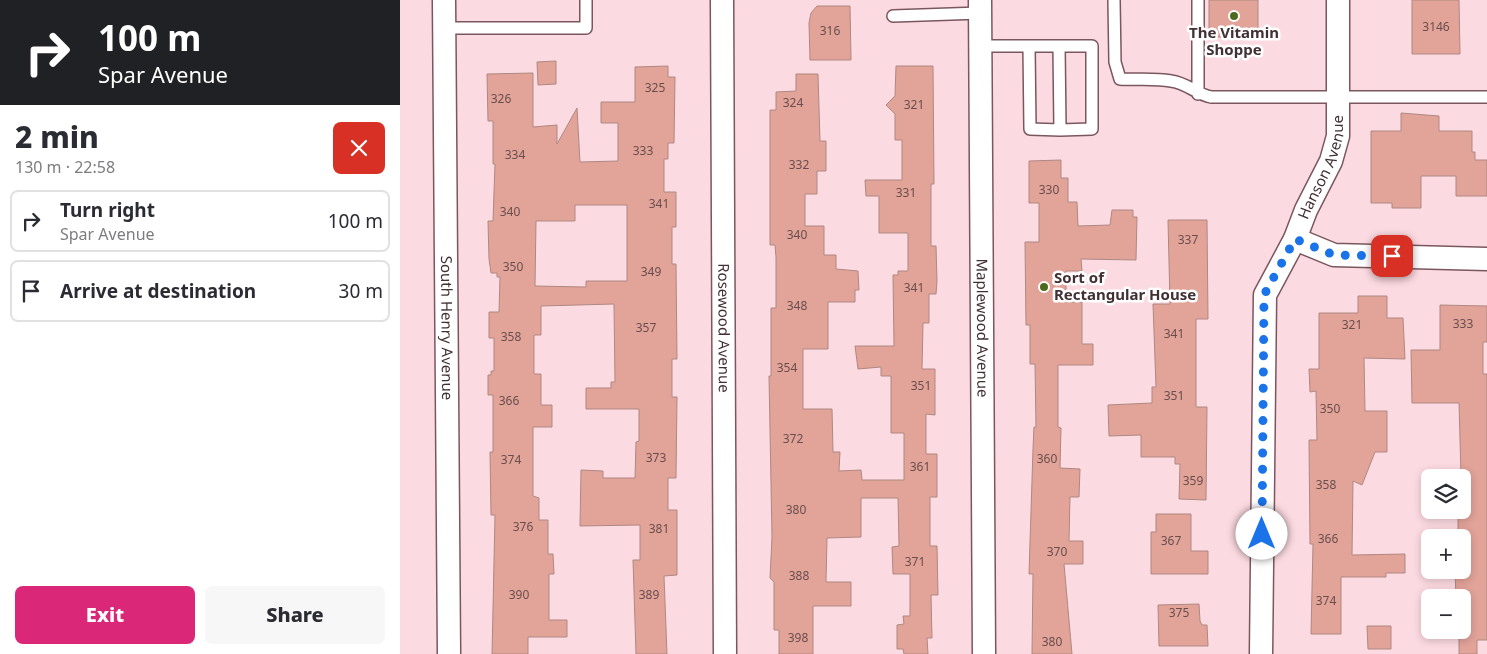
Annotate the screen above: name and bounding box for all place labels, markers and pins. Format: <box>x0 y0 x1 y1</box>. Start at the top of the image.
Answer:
marker: The Vitamin Shoppe <box>1228 10 1240 22</box>
place label: The Vitamin Shoppe <box>1189 22 1279 59</box>
pin <box>1371 235 1413 277</box>
place label: Sort of Rectangular House <box>1054 267 1196 304</box>
marker: Sort of Rectangular House <box>1038 281 1050 293</box>

